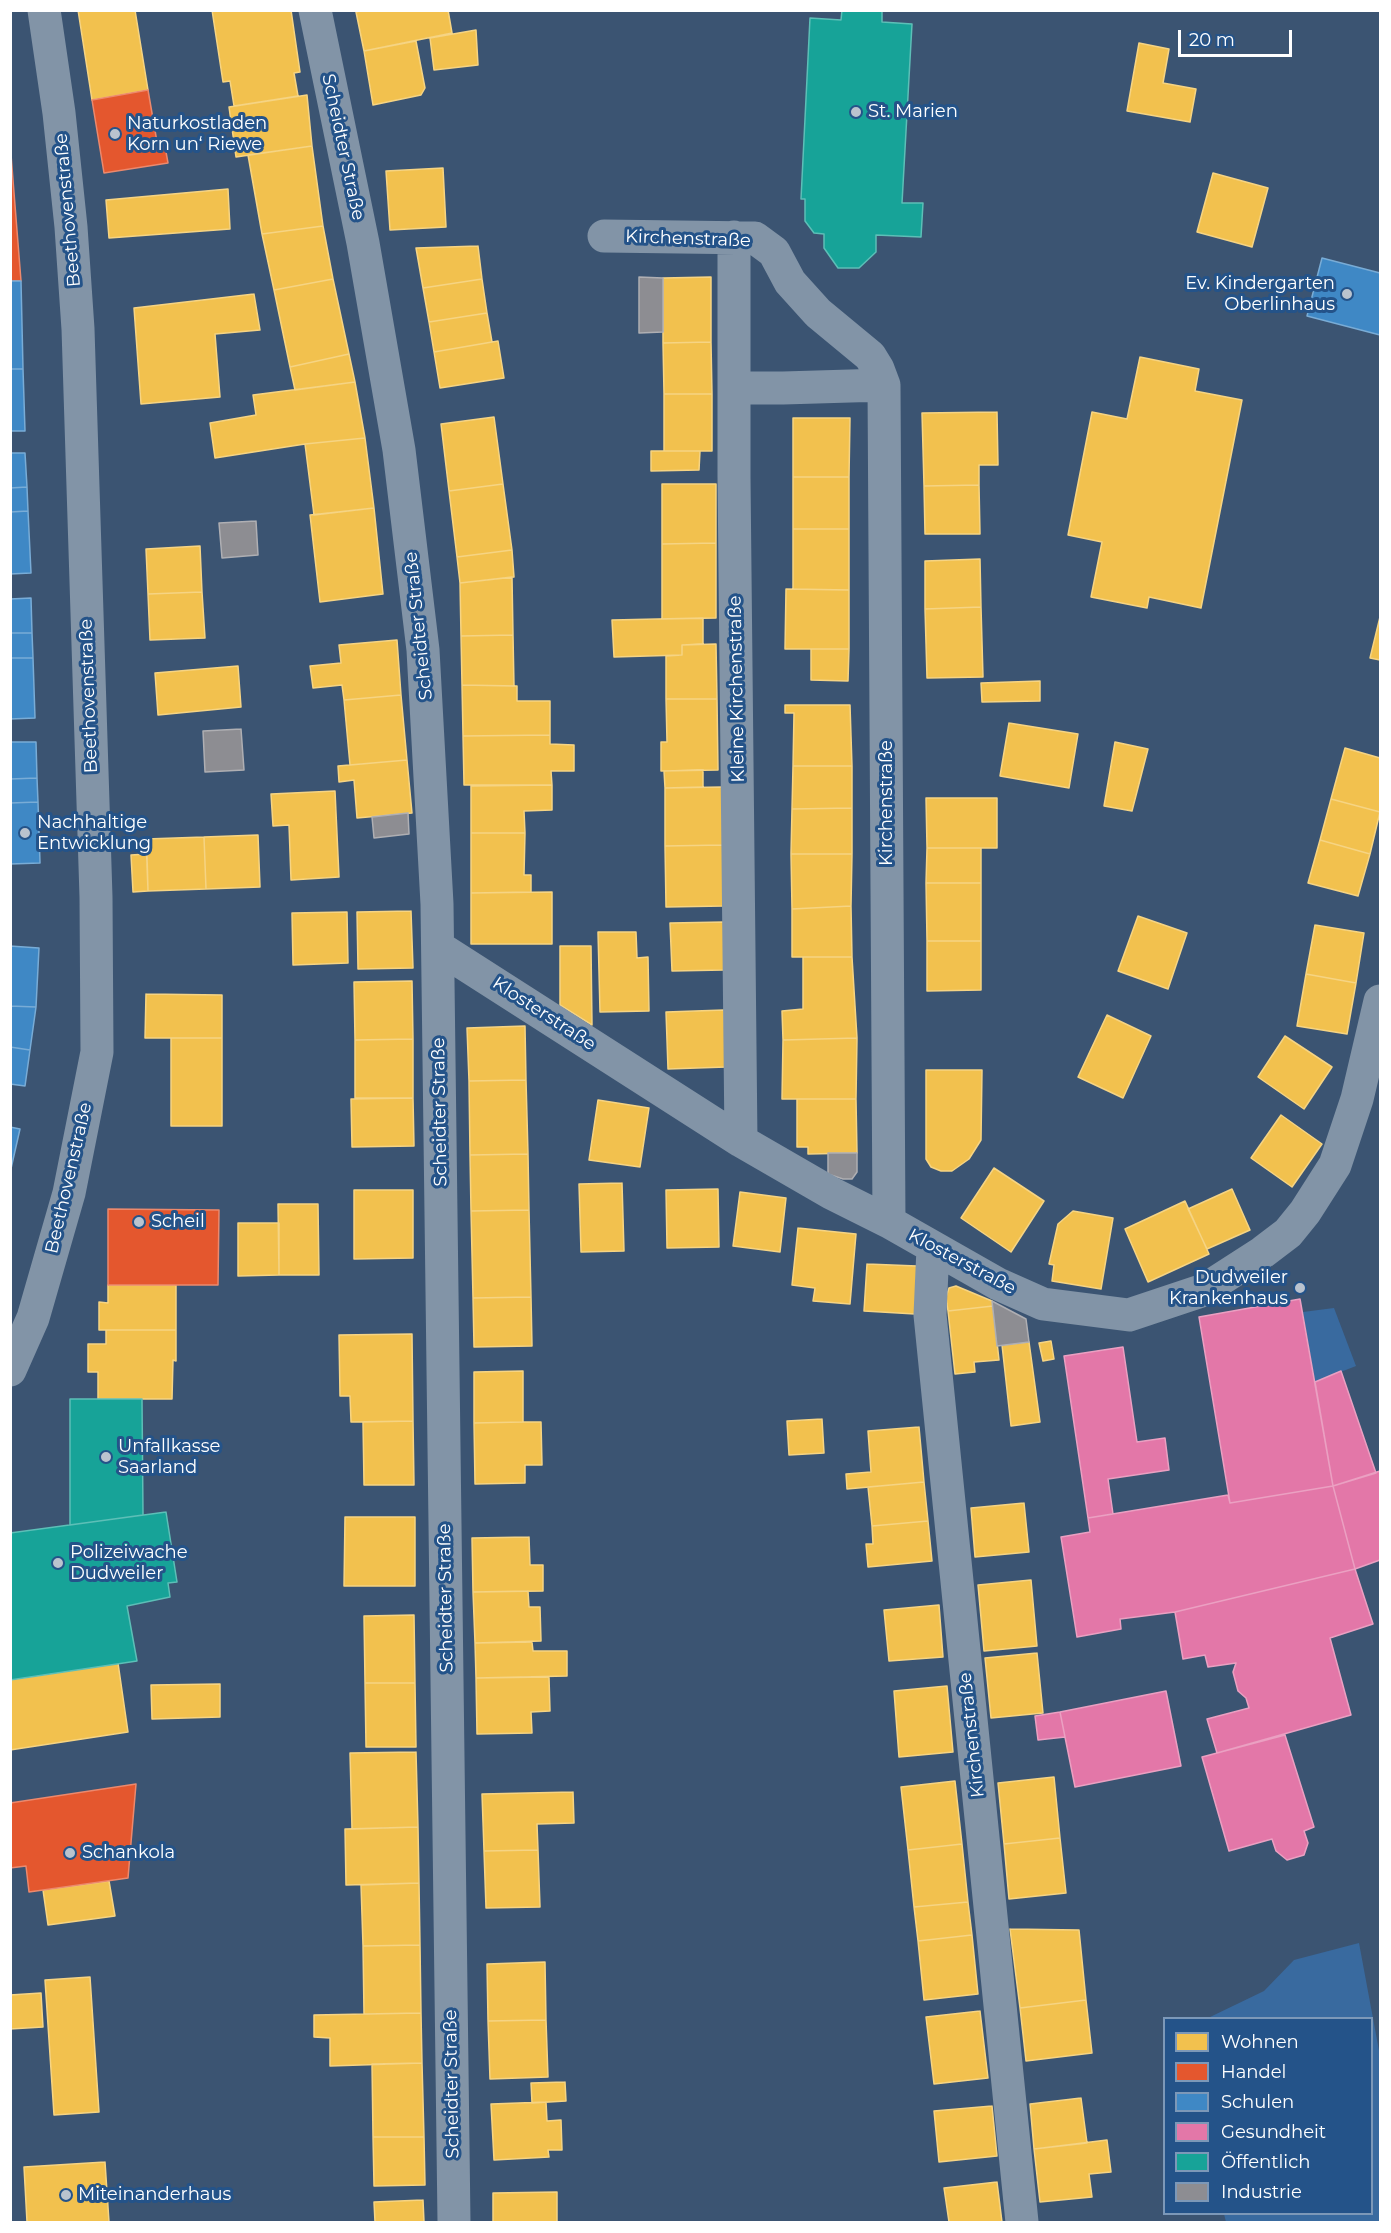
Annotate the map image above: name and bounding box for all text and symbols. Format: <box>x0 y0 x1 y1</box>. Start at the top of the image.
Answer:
scale bar <box>1181 18 1295 56</box>
text: 20 m <box>1189 29 1235 51</box>
street label: Scheidter Straße <box>317 72 369 222</box>
place label: St. Marien <box>868 101 958 123</box>
marker: St. Marien <box>849 105 863 119</box>
place label: Naturkostladen Korn un‘ Riewe <box>127 113 267 156</box>
marker: Naturkostladen Korn un‘ Riewe <box>108 127 122 141</box>
street label: Beethovenstraße <box>51 132 85 288</box>
street label: Kirchenstraße <box>625 226 751 252</box>
place label: Ev. Kindergarten Oberlinhaus <box>1185 273 1335 316</box>
marker: Ev. Kindergarten Oberlinhaus <box>1340 287 1354 301</box>
street label: Scheidter Straße <box>400 551 438 701</box>
street label: Kleine Kirchenstraße <box>725 595 749 783</box>
street label: Beethovenstraße <box>76 618 102 774</box>
street label: Kirchenstraße <box>876 740 898 866</box>
place label: Nachhaltige Entwicklung <box>37 812 151 854</box>
marker: Nachhaltige Entwicklung <box>18 826 32 840</box>
street label: Klosterstraße <box>488 973 600 1055</box>
street label: Scheidter Straße <box>428 1037 452 1187</box>
street label: Beethovenstraße <box>41 1100 97 1256</box>
place label: Scheil <box>151 1211 205 1233</box>
marker: Scheil <box>132 1215 146 1229</box>
street label: Klosterstraße <box>904 1225 1020 1299</box>
place label: Dudweiler Krankenhaus <box>1169 1267 1288 1310</box>
marker: Dudweiler Krankenhaus <box>1293 1281 1307 1295</box>
place label: Unfallkasse Saarland <box>118 1436 220 1478</box>
marker: Unfallkasse Saarland <box>99 1450 113 1464</box>
street label: Scheidter Straße <box>434 1523 458 1673</box>
place label: Polizeiwache Dudweiler <box>70 1542 188 1584</box>
marker: Polizeiwache Dudweiler <box>51 1556 65 1570</box>
street label: Kirchenstraße <box>955 1671 989 1799</box>
place label: Schankola <box>82 1842 175 1864</box>
marker: Schankola <box>63 1846 77 1860</box>
street label: Scheidter Straße <box>440 2009 464 2159</box>
legend <box>1163 2017 1373 2215</box>
text: Wohnen <box>1221 2031 1299 2053</box>
text: Handel <box>1221 2061 1286 2083</box>
text: Schulen <box>1221 2091 1294 2113</box>
text: Gesundheit <box>1221 2121 1326 2143</box>
text: Öffentlich <box>1221 2151 1310 2173</box>
text: Industrie <box>1221 2181 1302 2203</box>
place label: Miteinanderhaus <box>78 2184 231 2206</box>
marker: Miteinanderhaus <box>59 2188 73 2202</box>

